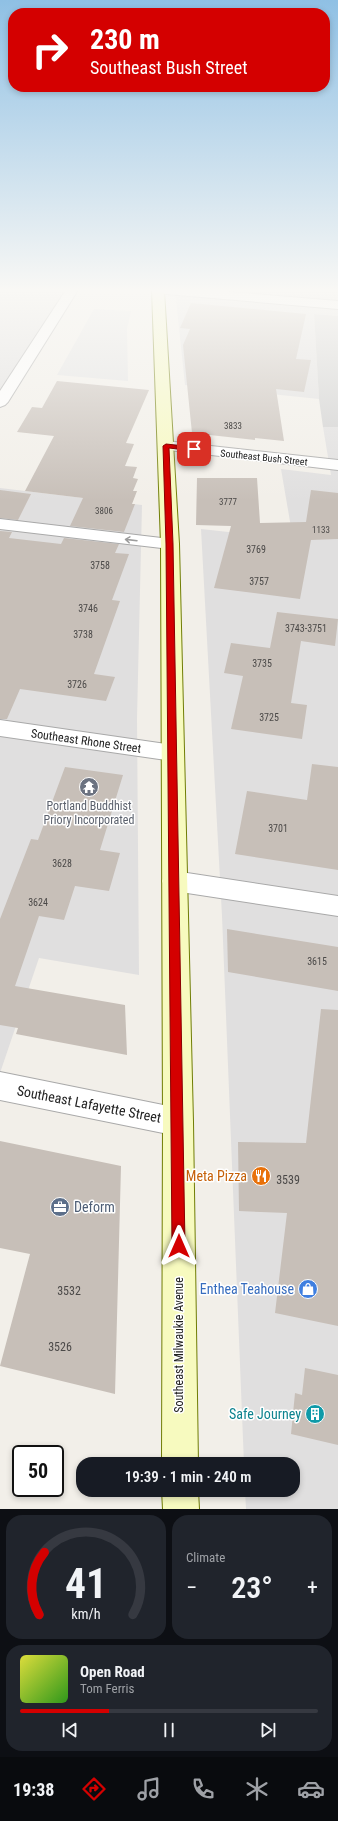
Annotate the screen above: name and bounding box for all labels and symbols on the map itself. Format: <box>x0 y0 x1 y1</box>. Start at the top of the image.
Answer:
house number: 3833 <box>224 421 242 431</box>
pin <box>177 432 211 466</box>
street label: Southeast Bush Street <box>220 447 308 468</box>
house number: 3777 <box>219 497 237 507</box>
house number: 3806 <box>95 506 113 516</box>
house number: 1133 <box>312 525 330 535</box>
one-way arrow <box>125 536 138 544</box>
house number: 3769 <box>246 544 266 555</box>
house number: 3758 <box>90 560 110 571</box>
house number: 3757 <box>249 576 269 587</box>
house number: 3746 <box>78 603 98 614</box>
house number: 3743-3751 <box>285 623 327 634</box>
house number: 3738 <box>73 629 93 640</box>
house number: 3735 <box>252 658 272 669</box>
house number: 3726 <box>67 679 87 690</box>
house number: 3725 <box>259 712 279 723</box>
street label: Southeast Rhone Street <box>30 726 142 756</box>
temple icon: Portland Buddhist Priory Incorporated <box>78 776 100 798</box>
place label: Portland Buddhist Priory Incorporated <box>44 799 134 827</box>
house number: 3701 <box>268 823 288 834</box>
house number: 3628 <box>52 858 72 869</box>
house number: 3624 <box>28 897 48 908</box>
house number: 3615 <box>307 956 327 967</box>
street label: Southeast Lafayette Street <box>16 1082 162 1126</box>
restaurant icon: Meta Pizza <box>250 1165 272 1187</box>
place label: Meta Pizza <box>186 1168 247 1184</box>
house number: 3539 <box>276 1173 300 1187</box>
office icon: Deform <box>49 1196 71 1218</box>
place label: Deform <box>74 1199 115 1215</box>
position arrow <box>158 1225 200 1267</box>
street label: Southeast Milwaukie Avenue <box>172 1277 186 1413</box>
shop icon: Enthea Teahouse <box>297 1278 319 1300</box>
place label: Enthea Teahouse <box>200 1281 294 1297</box>
house number: 3532 <box>57 1284 81 1298</box>
house number: 3526 <box>48 1340 72 1354</box>
building icon: Safe Journey <box>304 1403 326 1425</box>
place label: Safe Journey <box>229 1406 301 1422</box>
speed limit sign: 50 <box>12 1445 64 1497</box>

